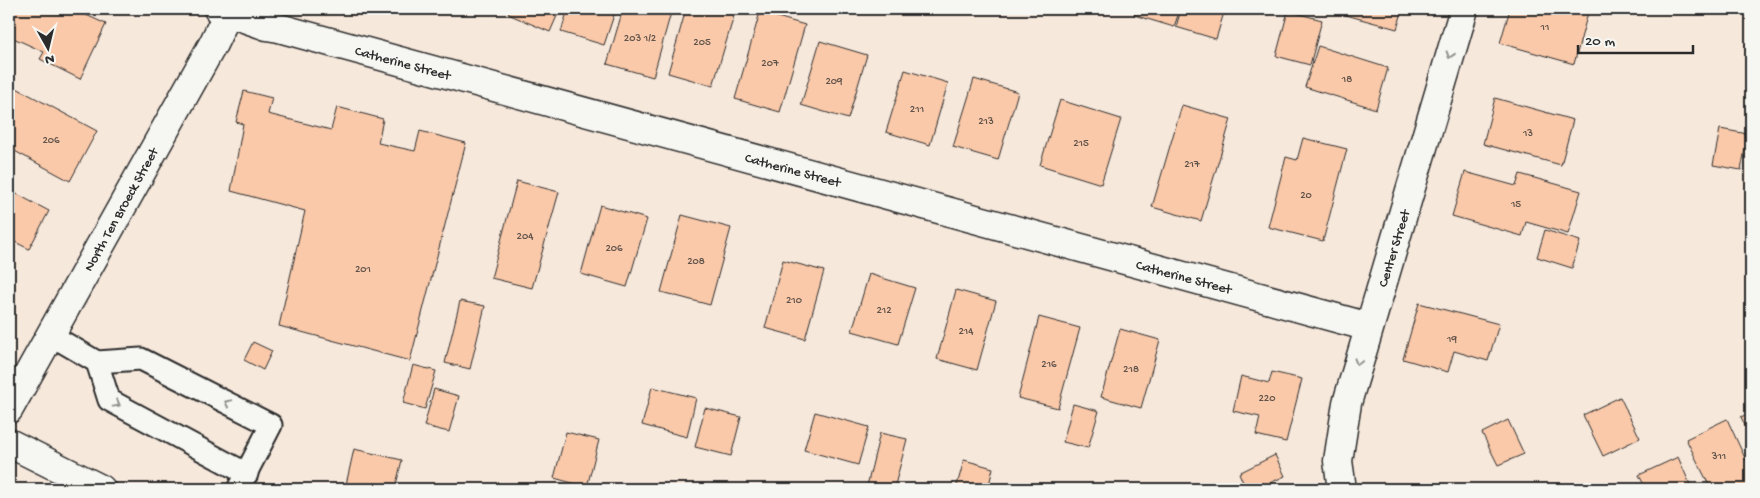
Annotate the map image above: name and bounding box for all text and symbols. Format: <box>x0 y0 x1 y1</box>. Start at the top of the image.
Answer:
north arrow <box>22 22 72 72</box>
house number: 11 <box>1540 22 1549 34</box>
scale bar <box>1578 22 1692 54</box>
house number: 203 1/2 <box>624 33 657 45</box>
text: 20 m <box>1585 33 1615 51</box>
house number: 205 <box>693 37 711 49</box>
street label: Catherine Street <box>353 43 453 86</box>
text: N <box>44 49 55 67</box>
one-way arrow <box>1445 51 1455 59</box>
house number: 207 <box>761 58 779 70</box>
house number: 18 <box>1341 74 1352 86</box>
house number: 209 <box>825 76 843 88</box>
house number: 211 <box>910 104 924 116</box>
house number: 213 <box>978 116 994 128</box>
house number: 13 <box>1522 128 1533 140</box>
house number: 206 <box>42 135 60 147</box>
house number: 215 <box>1073 138 1089 150</box>
street label: North Ten Broeck Street <box>81 144 164 275</box>
street label: Catherine Street <box>743 150 843 193</box>
house number: 217 <box>1184 159 1200 171</box>
house number: 20 <box>1300 190 1312 202</box>
house number: 15 <box>1510 199 1521 211</box>
street label: Center Street <box>1376 207 1416 289</box>
house number: 204 <box>517 231 534 243</box>
house number: 206 <box>605 243 623 255</box>
house number: 208 <box>687 256 705 268</box>
street label: Catherine Street <box>1134 257 1234 300</box>
house number: 201 <box>355 264 371 276</box>
house number: 210 <box>786 295 802 307</box>
house number: 212 <box>876 305 892 317</box>
house number: 214 <box>958 326 974 338</box>
house number: 19 <box>1446 334 1457 346</box>
one-way arrow <box>1354 358 1364 366</box>
house number: 216 <box>1041 359 1057 371</box>
house number: 218 <box>1123 364 1139 376</box>
house number: 220 <box>1258 393 1276 405</box>
one-way arrow <box>112 398 121 408</box>
one-way arrow <box>224 399 233 409</box>
house number: 311 <box>1711 451 1726 463</box>

